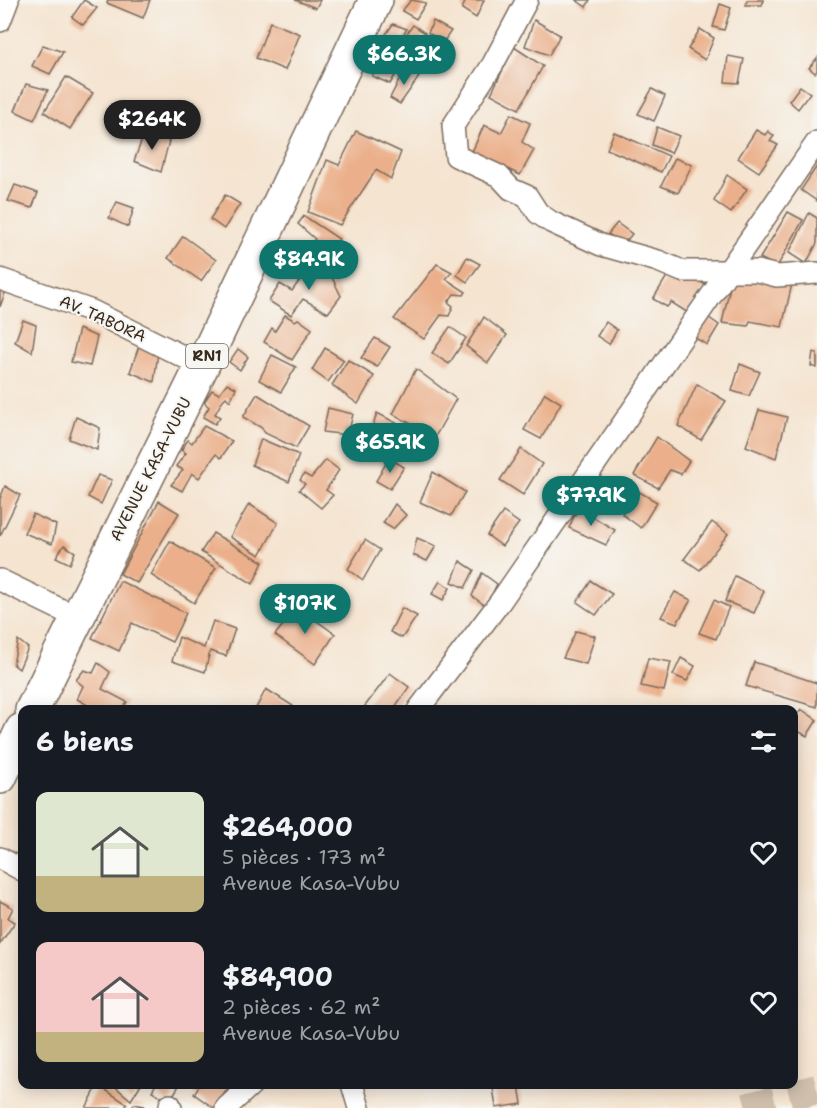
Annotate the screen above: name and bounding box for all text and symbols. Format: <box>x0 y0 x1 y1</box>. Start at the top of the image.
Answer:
pin: $66.3K <box>355 35 453 86</box>
text: $66.3K <box>367 41 441 67</box>
pin: $264K <box>110 100 194 151</box>
text: $264K <box>118 106 186 132</box>
pin: $84.9K <box>260 240 358 291</box>
text: $84.9K <box>273 246 345 272</box>
street label: AV. TABORA <box>56 290 149 347</box>
road number: RN1 <box>186 344 228 368</box>
street label: AVENUE KASA-VUBU <box>105 394 196 545</box>
pin: $65.9K <box>341 423 439 474</box>
text: $65.9K <box>355 429 425 455</box>
pin: $77.9K <box>542 476 640 527</box>
text: $77.9K <box>556 482 626 508</box>
pin: $107K <box>263 584 347 635</box>
text: $107K <box>274 590 336 616</box>
text: 6 biens <box>36 724 134 759</box>
icon: filters <box>747 725 780 758</box>
text: $264,000 <box>222 809 353 844</box>
icon: home <box>84 816 156 888</box>
icon: heart <box>747 836 780 869</box>
text: 5 pièces · 173 m² <box>222 844 386 870</box>
text: Avenue Kasa-Vubu <box>222 870 400 896</box>
text: $84,900 <box>222 959 333 994</box>
icon: home <box>84 966 156 1038</box>
icon: heart <box>747 986 780 1019</box>
text: 2 pièces · 62 m² <box>222 994 380 1020</box>
text: Avenue Kasa-Vubu <box>222 1020 400 1046</box>

